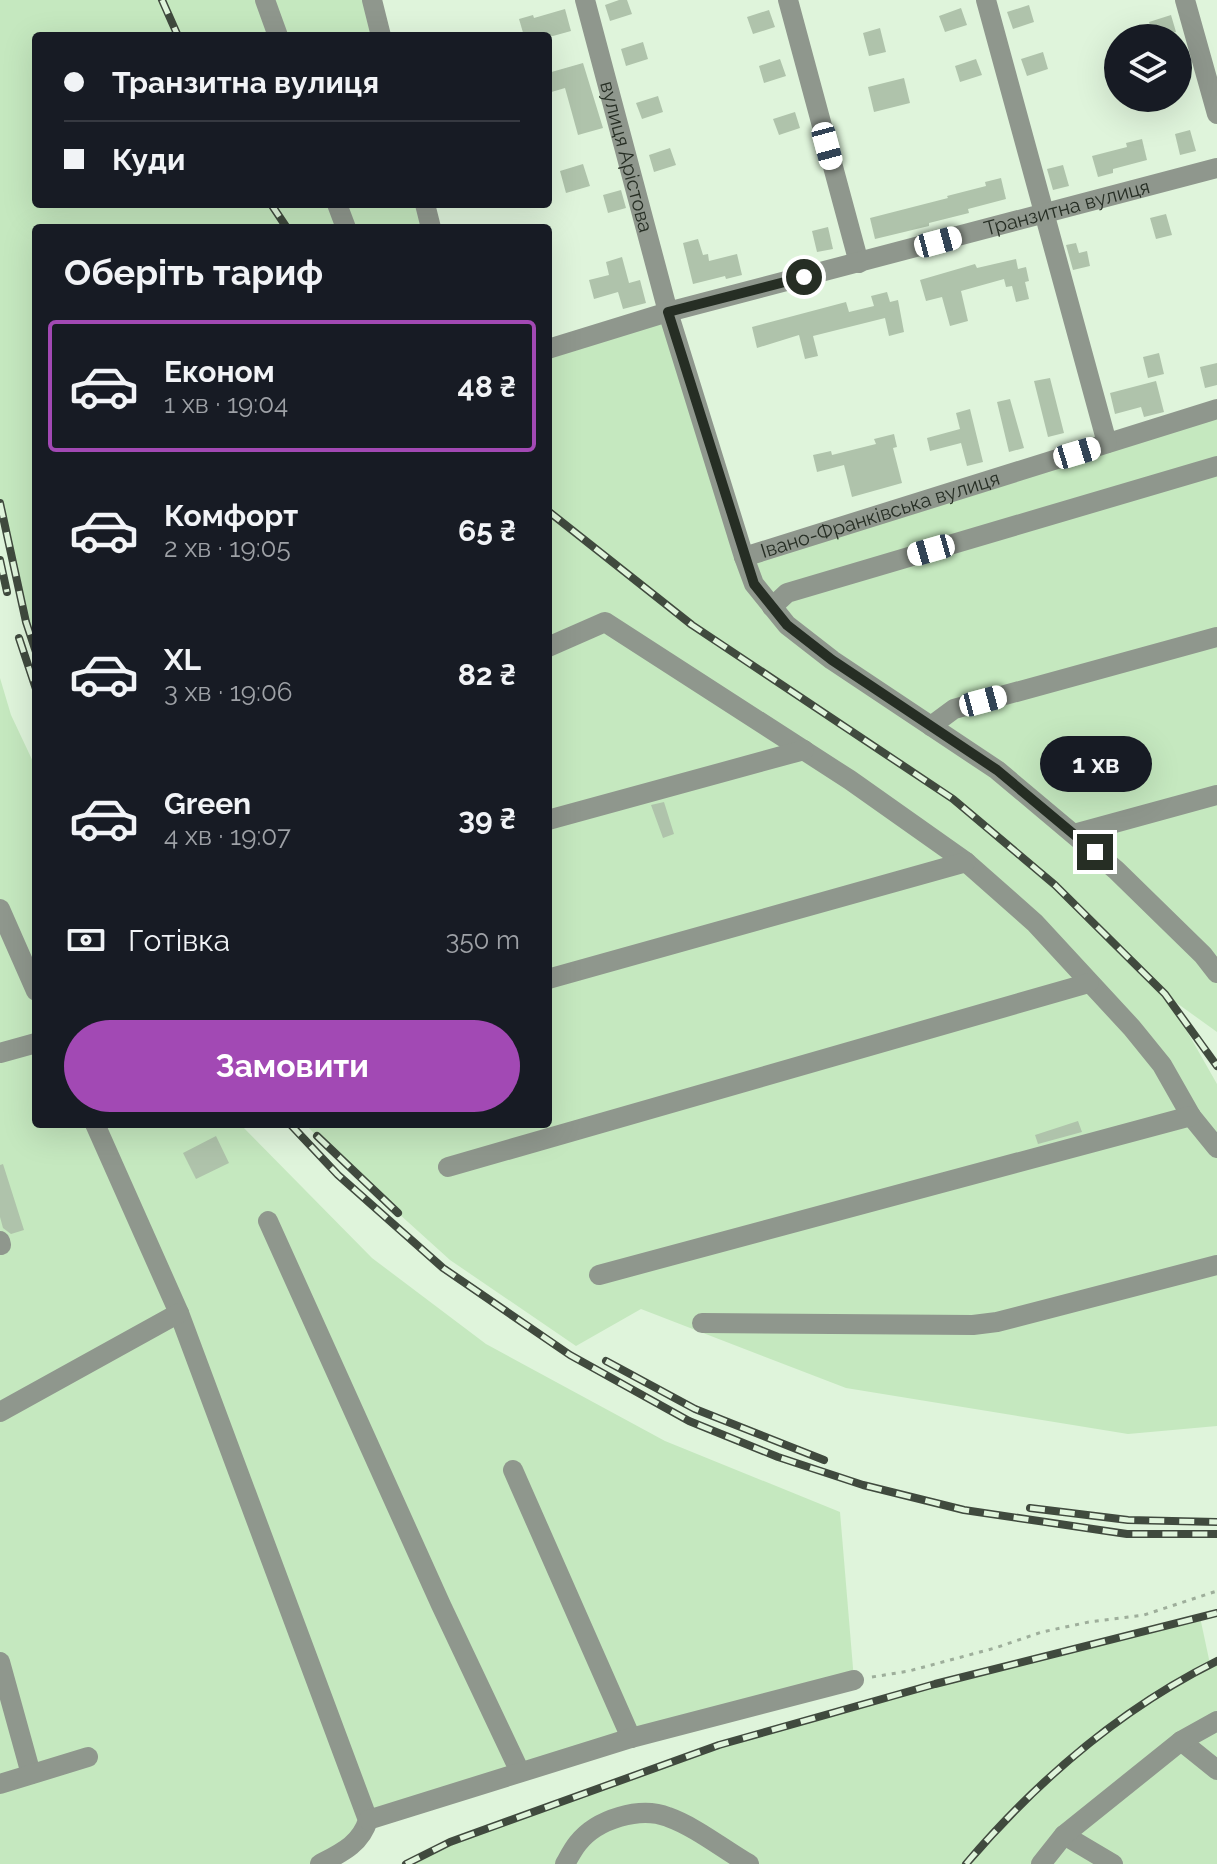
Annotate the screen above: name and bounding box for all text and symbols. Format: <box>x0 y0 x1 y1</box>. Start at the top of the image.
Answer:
map controls <box>1104 24 1192 112</box>
button: layers <box>1104 24 1192 112</box>
text: Транзитна вулиця <box>112 65 379 100</box>
street label: вулиця Арістова <box>595 78 658 235</box>
car <box>809 120 845 172</box>
text: Куди <box>112 142 185 177</box>
street label: Транзитна вулиця <box>981 174 1152 241</box>
car <box>912 224 964 260</box>
text: Оберіть тариф <box>64 251 323 293</box>
route start <box>786 259 822 295</box>
icon: car <box>68 350 140 422</box>
text: Економ <box>164 354 275 389</box>
text: 48 ₴ <box>458 369 516 404</box>
text: 1 хв · 19:04 <box>164 389 288 419</box>
car <box>1051 435 1103 471</box>
street label: Івано-Франківська вулиця <box>758 466 1003 563</box>
icon: car <box>68 494 140 566</box>
text: Комфорт <box>164 498 298 533</box>
text: 65 ₴ <box>458 513 516 548</box>
car <box>905 532 957 568</box>
text: 2 хв · 19:05 <box>164 533 291 563</box>
icon: car <box>68 638 140 710</box>
text: XL <box>164 642 201 677</box>
text: 82 ₴ <box>458 657 516 692</box>
text: 3 хв · 19:06 <box>164 677 293 707</box>
car <box>957 683 1009 719</box>
callout: 1 хв <box>1039 736 1151 792</box>
text: 1 хв <box>1072 749 1120 779</box>
icon: car <box>68 782 140 854</box>
text: Green <box>164 786 251 821</box>
text: 39 ₴ <box>458 801 516 836</box>
text: 4 хв · 19:07 <box>164 821 291 851</box>
route end <box>1077 834 1113 870</box>
icon: cash <box>64 918 108 962</box>
text: Готівка <box>128 923 230 958</box>
text: 350 m <box>446 925 520 955</box>
button: Замовити <box>64 1020 520 1112</box>

